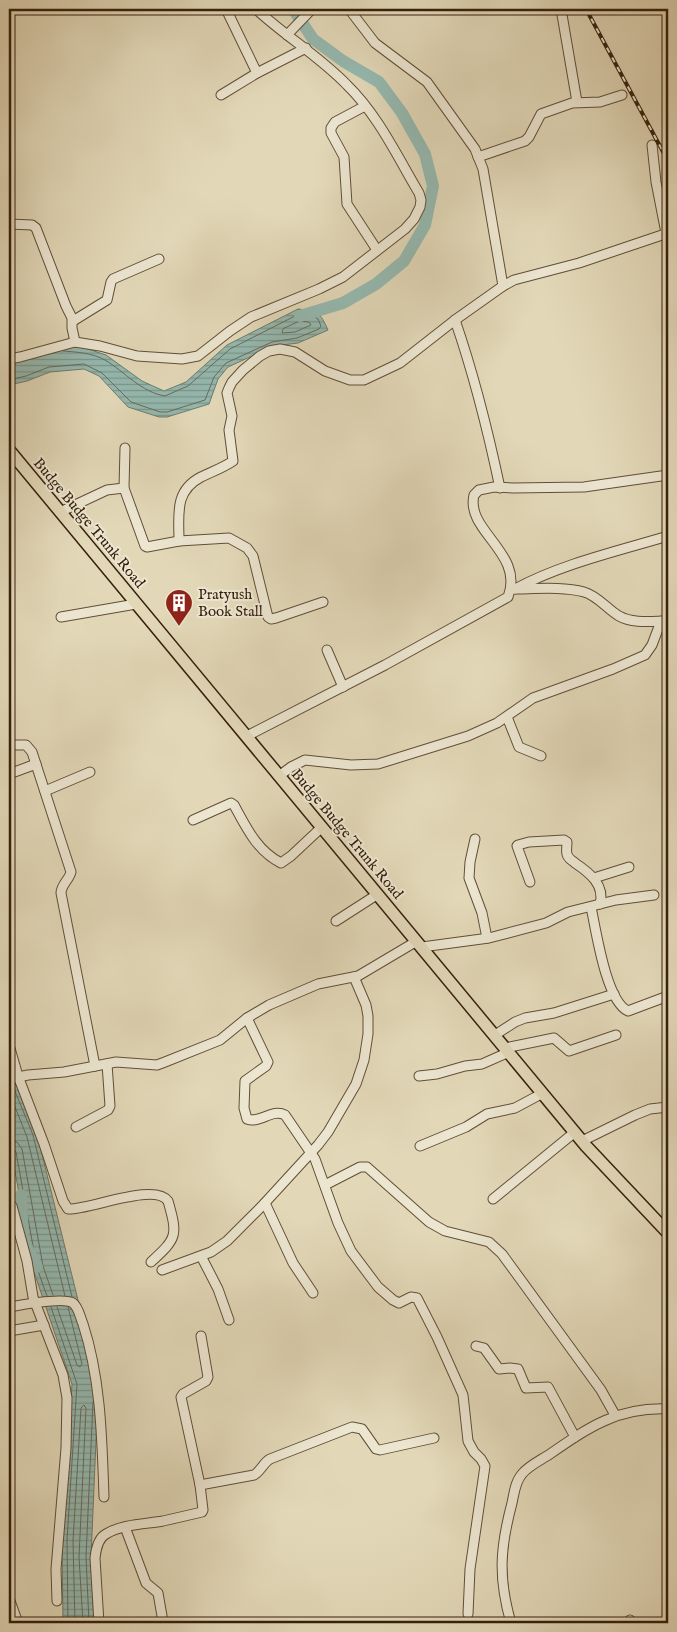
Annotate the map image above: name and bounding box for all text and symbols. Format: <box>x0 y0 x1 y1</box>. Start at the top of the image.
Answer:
street label: Budge Budge Trunk Road <box>29 454 150 593</box>
place label: Pratyush Book Stall <box>198 585 264 621</box>
building icon: Pratyush Book Stall <box>164 588 194 627</box>
street label: Budge Budge Trunk Road <box>287 765 408 904</box>

